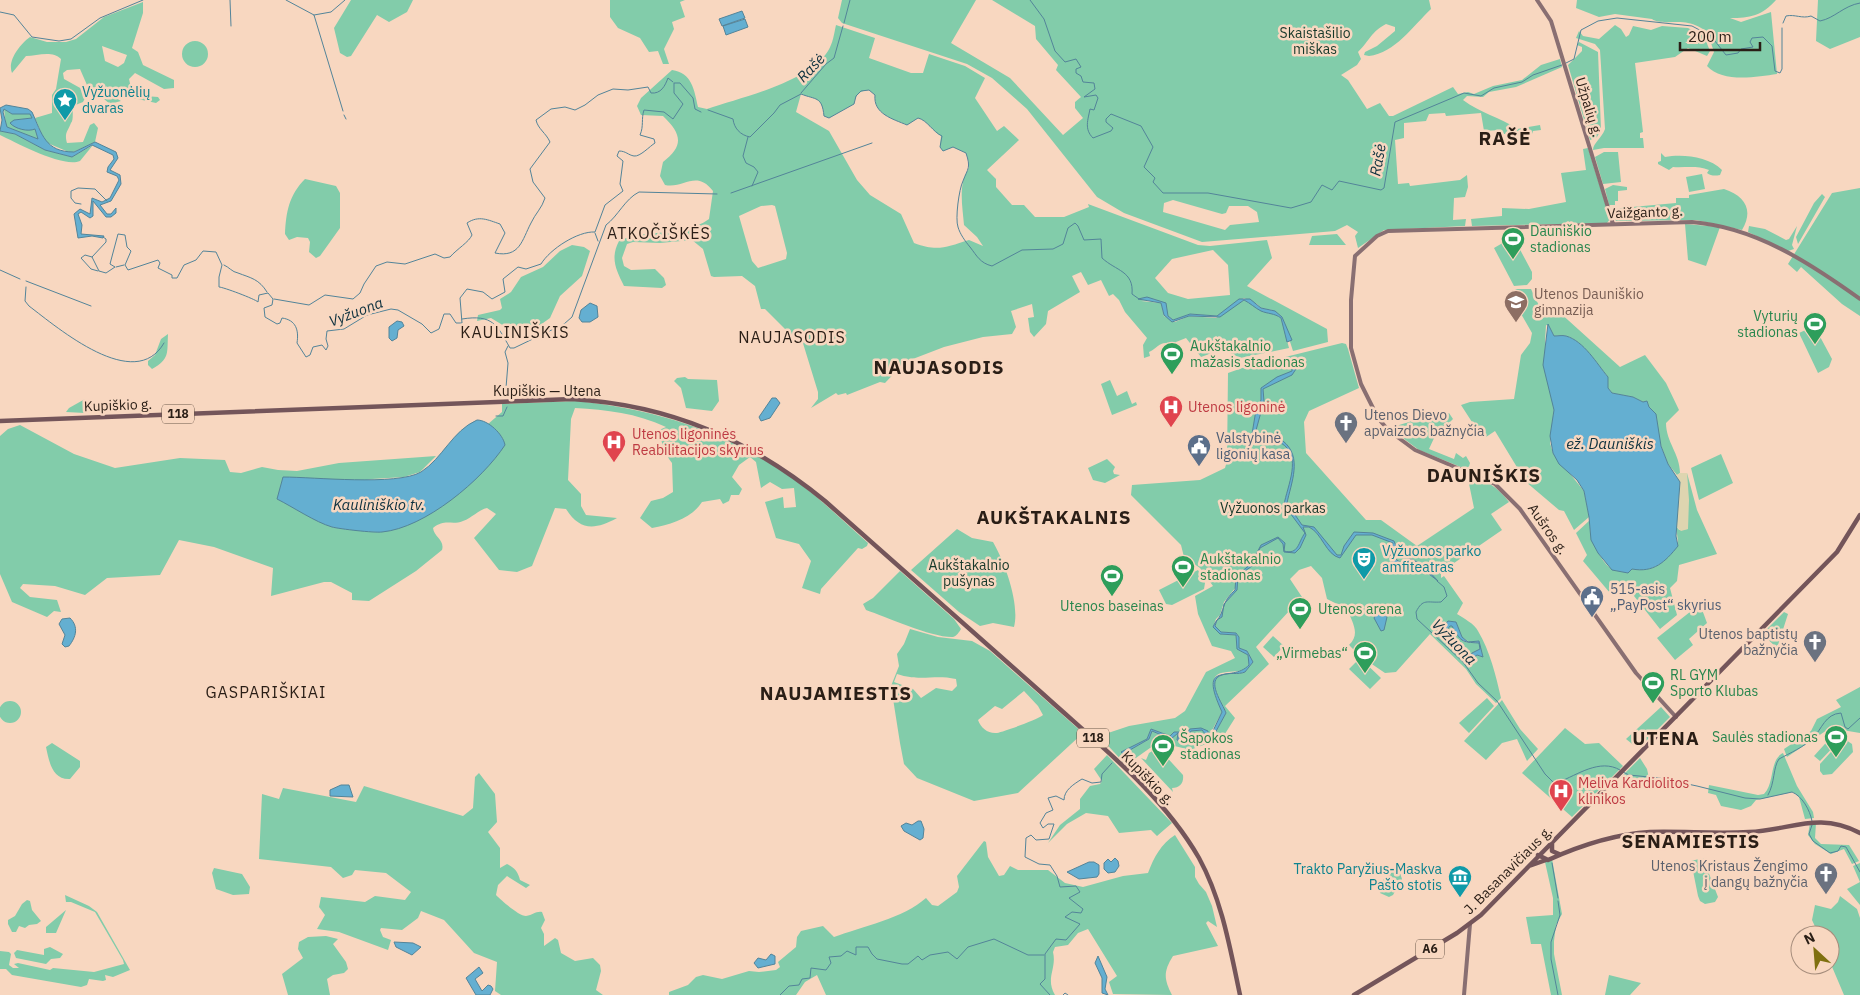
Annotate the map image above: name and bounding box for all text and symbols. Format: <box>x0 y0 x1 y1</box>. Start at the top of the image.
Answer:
scale bar <box>1680 20 1760 52</box>
park label: Skaistašilio miškas <box>1280 24 1351 58</box>
text: 200 m <box>1688 27 1732 46</box>
water label: Rašė <box>793 49 829 86</box>
street label: Užpalių g. <box>1571 75 1607 139</box>
place label: Vyžuonėlių dvaras <box>82 83 151 117</box>
place icon: Vyžuonėlių dvaras <box>52 87 78 121</box>
district label: RAŠĖ <box>1478 126 1532 150</box>
water label: Rašė <box>1365 142 1390 178</box>
street label: Vaižganto g. <box>1607 202 1683 222</box>
district label: ATKOČIŠKĖS <box>607 222 711 243</box>
place label: Dauniškio stadionas <box>1530 222 1592 256</box>
sports icon: Dauniškio stadionas <box>1500 226 1526 260</box>
place label: Utenos Dauniškio gimnazija <box>1534 285 1644 319</box>
school or university icon: Utenos Dauniškio gimnazija <box>1503 289 1529 323</box>
water label: Vyžuona <box>326 292 386 331</box>
place label: Vyturių stadionas <box>1737 307 1798 341</box>
sports icon: Vyturių stadionas <box>1802 311 1828 345</box>
district label: KAULINIŠKIS <box>460 321 570 342</box>
district label: NAUJASODIS <box>738 327 846 347</box>
place label: Aukštakalnio mažasis stadionas <box>1190 337 1305 371</box>
sports icon: Aukštakalnio mažasis stadionas <box>1159 341 1185 375</box>
district label: NAUJASODIS <box>873 355 1005 379</box>
street label: Kupiškis — Utena <box>493 382 601 400</box>
hospital icon: Utenos ligoninė <box>1158 394 1184 428</box>
street label: Kupiškio g. <box>83 395 153 415</box>
place label: Utenos ligoninė <box>1188 398 1286 416</box>
road number: 118 <box>162 404 194 424</box>
place label: Utenos Dievo apvaizdos bažnyčia <box>1364 406 1485 440</box>
church icon: Utenos Dievo apvaizdos bažnyčia <box>1333 410 1359 444</box>
place label: Utenos ligoninės Reabilitacijos skyrius <box>632 425 764 459</box>
hospital icon: Utenos ligoninės Reabilitacijos skyrius <box>601 429 627 463</box>
place label: Valstybinė ligonių kasa <box>1216 429 1291 463</box>
public building icon: Valstybinė ligonių kasa <box>1186 433 1212 467</box>
water label: ež. Dauniškis <box>1566 434 1654 453</box>
district label: DAUNIŠKIS <box>1427 463 1541 487</box>
water label: Kauliniškio tv. <box>333 495 425 514</box>
park label: Vyžuonos parkas <box>1220 499 1326 517</box>
street label: Aušros g. <box>1524 500 1572 558</box>
district label: AUKŠTAKALNIS <box>976 505 1132 529</box>
place label: Vyžuonos parko amfiteatras <box>1382 542 1481 576</box>
theatre icon: Vyžuonos parko amfiteatras <box>1351 546 1377 580</box>
place label: Aukštakalnio stadionas <box>1200 550 1281 584</box>
sports icon: Aukštakalnio stadionas <box>1170 554 1196 588</box>
park label: Aukštakalnio pušynas <box>928 556 1010 590</box>
sports icon: Utenos baseinas <box>1099 563 1125 597</box>
place label: 515-asis „PayPost“ skyrius <box>1610 580 1722 614</box>
public building icon: 515-asis „PayPost“ skyrius <box>1579 584 1605 618</box>
sports icon: Utenos arena <box>1287 596 1313 630</box>
place label: Utenos baseinas <box>1060 597 1164 615</box>
place label: Utenos arena <box>1318 600 1402 618</box>
water label: Vyžuona <box>1428 615 1481 669</box>
place label: Utenos baptistų bažnyčia <box>1698 625 1799 659</box>
church icon: Utenos baptistų bažnyčia <box>1802 629 1828 663</box>
sports icon: „Virmebas“ <box>1352 640 1378 674</box>
place label: „Virmebas“ <box>1276 644 1348 662</box>
place label: RL GYM Sporto Klubas <box>1670 666 1759 700</box>
sports icon: RL GYM Sporto Klubas <box>1640 670 1666 704</box>
district label: GASPARIŠKIAI <box>205 681 327 702</box>
district label: NAUJAMIESTIS <box>760 681 912 705</box>
sports icon: Saulės stadionas <box>1823 724 1849 758</box>
district label: UTENA <box>1632 726 1700 750</box>
road number: 118 <box>1077 728 1109 748</box>
place label: Šapokos stadionas <box>1180 728 1241 763</box>
place label: Saulės stadionas <box>1712 728 1818 746</box>
sports icon: Šapokos stadionas <box>1150 733 1176 767</box>
street label: Kupiškio g. <box>1118 747 1178 809</box>
place label: Meliva Kardiolitos klinikos <box>1578 774 1690 808</box>
hospital icon: Meliva Kardiolitos klinikos <box>1548 778 1574 812</box>
street label: J. Basanavičiaus g. <box>1460 822 1556 918</box>
district label: SENAMIESTIS <box>1622 829 1760 853</box>
place label: Utenos Kristaus Žengimo į dangų bažnyčia <box>1651 856 1809 891</box>
place label: Trakto Paryžius-Maskva Pašto stotis <box>1293 860 1443 894</box>
church icon: Utenos Kristaus Žengimo į dangų bažnyčia <box>1813 861 1839 895</box>
museum icon: Trakto Paryžius-Maskva Pašto stotis <box>1447 864 1473 898</box>
north arrow <box>1790 925 1840 975</box>
text: N <box>1801 928 1818 949</box>
road number: A6 <box>1416 940 1444 959</box>

